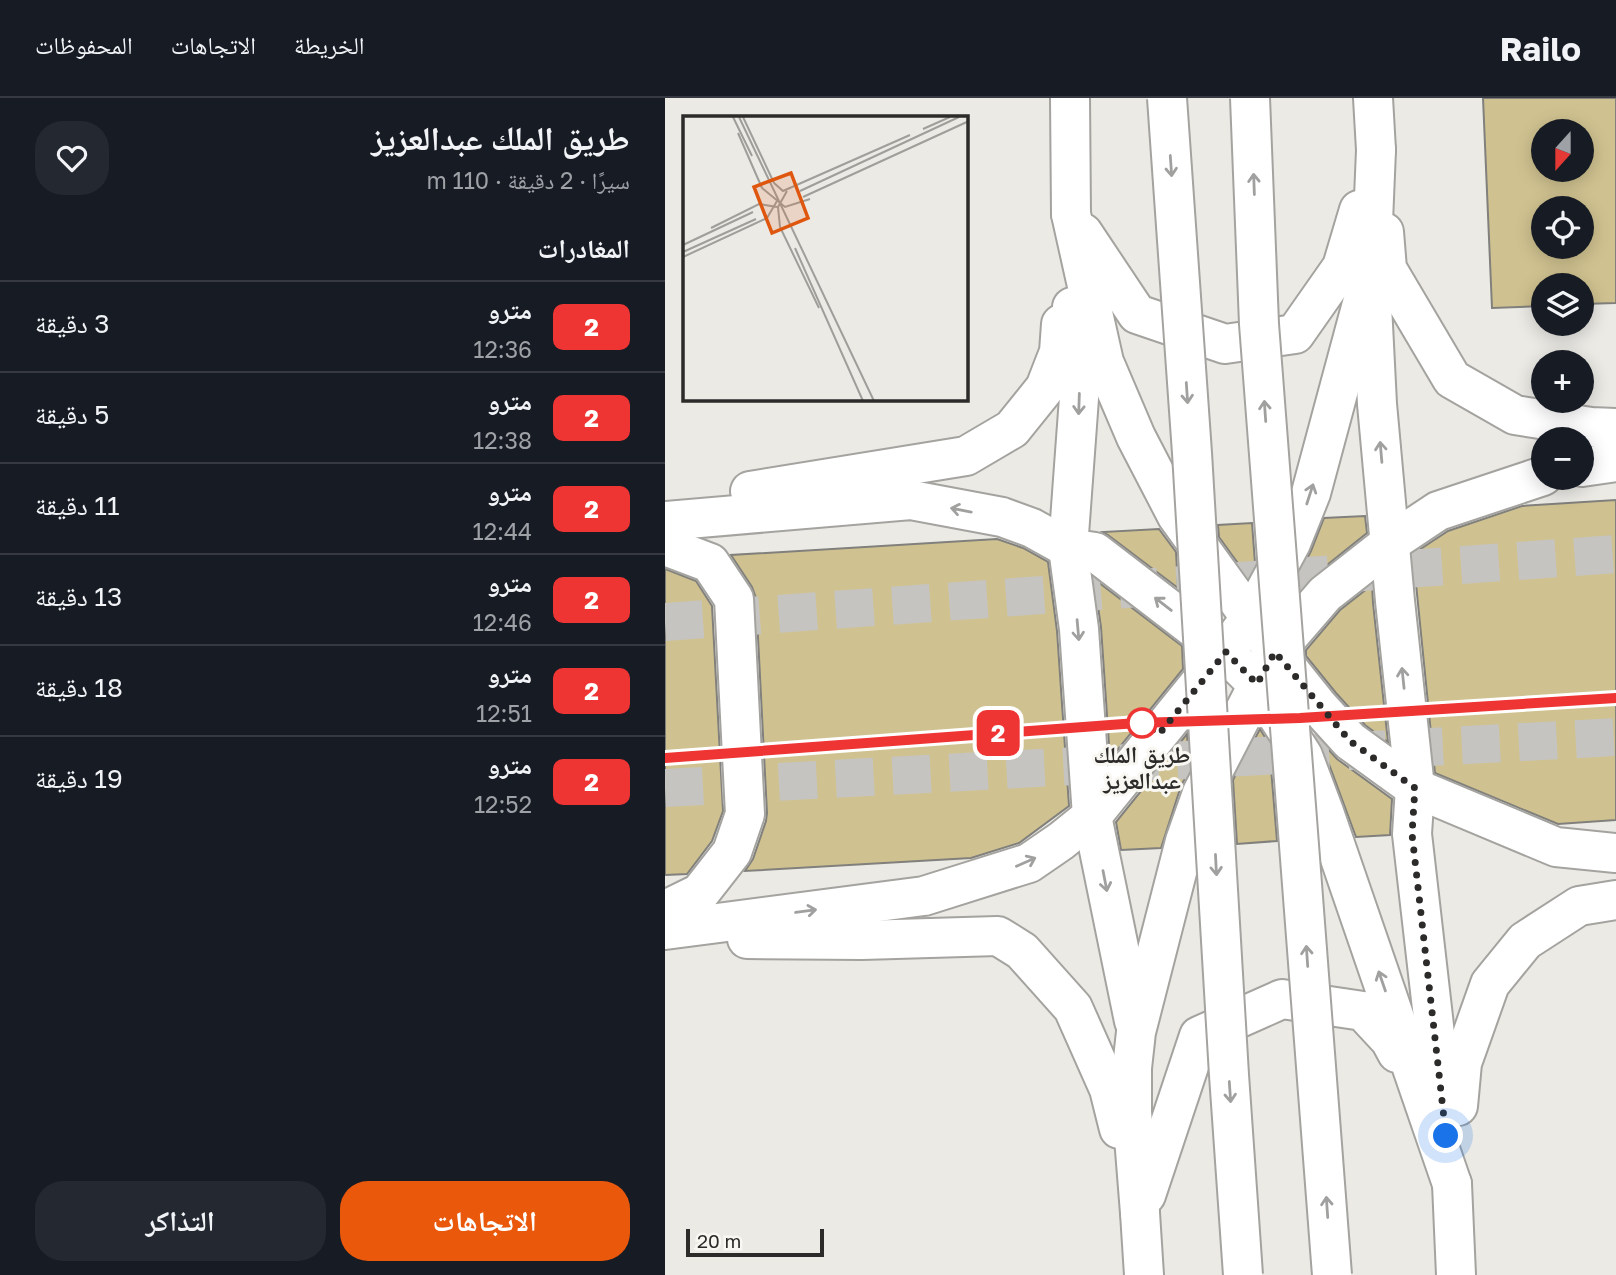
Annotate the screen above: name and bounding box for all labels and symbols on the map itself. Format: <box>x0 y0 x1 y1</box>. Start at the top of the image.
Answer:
inset map <box>683 116 968 401</box>
north arrow <box>1531 119 1594 182</box>
one-way arrow <box>1165 154 1178 177</box>
one-way arrow <box>1247 173 1260 196</box>
one-way arrow <box>1181 381 1194 404</box>
one-way arrow <box>1072 392 1085 415</box>
one-way arrow <box>1259 400 1272 423</box>
one-way arrow <box>1374 441 1387 464</box>
one-way arrow <box>1304 483 1317 505</box>
one-way arrow <box>950 502 973 516</box>
one-way arrow <box>1154 596 1172 611</box>
one-way arrow <box>1072 619 1085 641</box>
one-way arrow <box>1397 667 1410 690</box>
marker: طريق الملك عبدالعزيز <box>1127 708 1157 738</box>
line badge: 2 <box>975 710 1021 756</box>
place label: طريق الملك عبدالعزيز <box>1094 740 1191 795</box>
one-way arrow <box>1210 853 1223 876</box>
one-way arrow <box>1015 855 1036 868</box>
one-way arrow <box>1099 869 1113 892</box>
one-way arrow <box>794 905 816 918</box>
one-way arrow <box>1300 945 1313 967</box>
one-way arrow <box>1375 970 1387 992</box>
one-way arrow <box>1224 1080 1237 1102</box>
your location <box>1428 1118 1463 1153</box>
one-way arrow <box>1320 1196 1333 1219</box>
scale bar <box>686 1226 824 1258</box>

